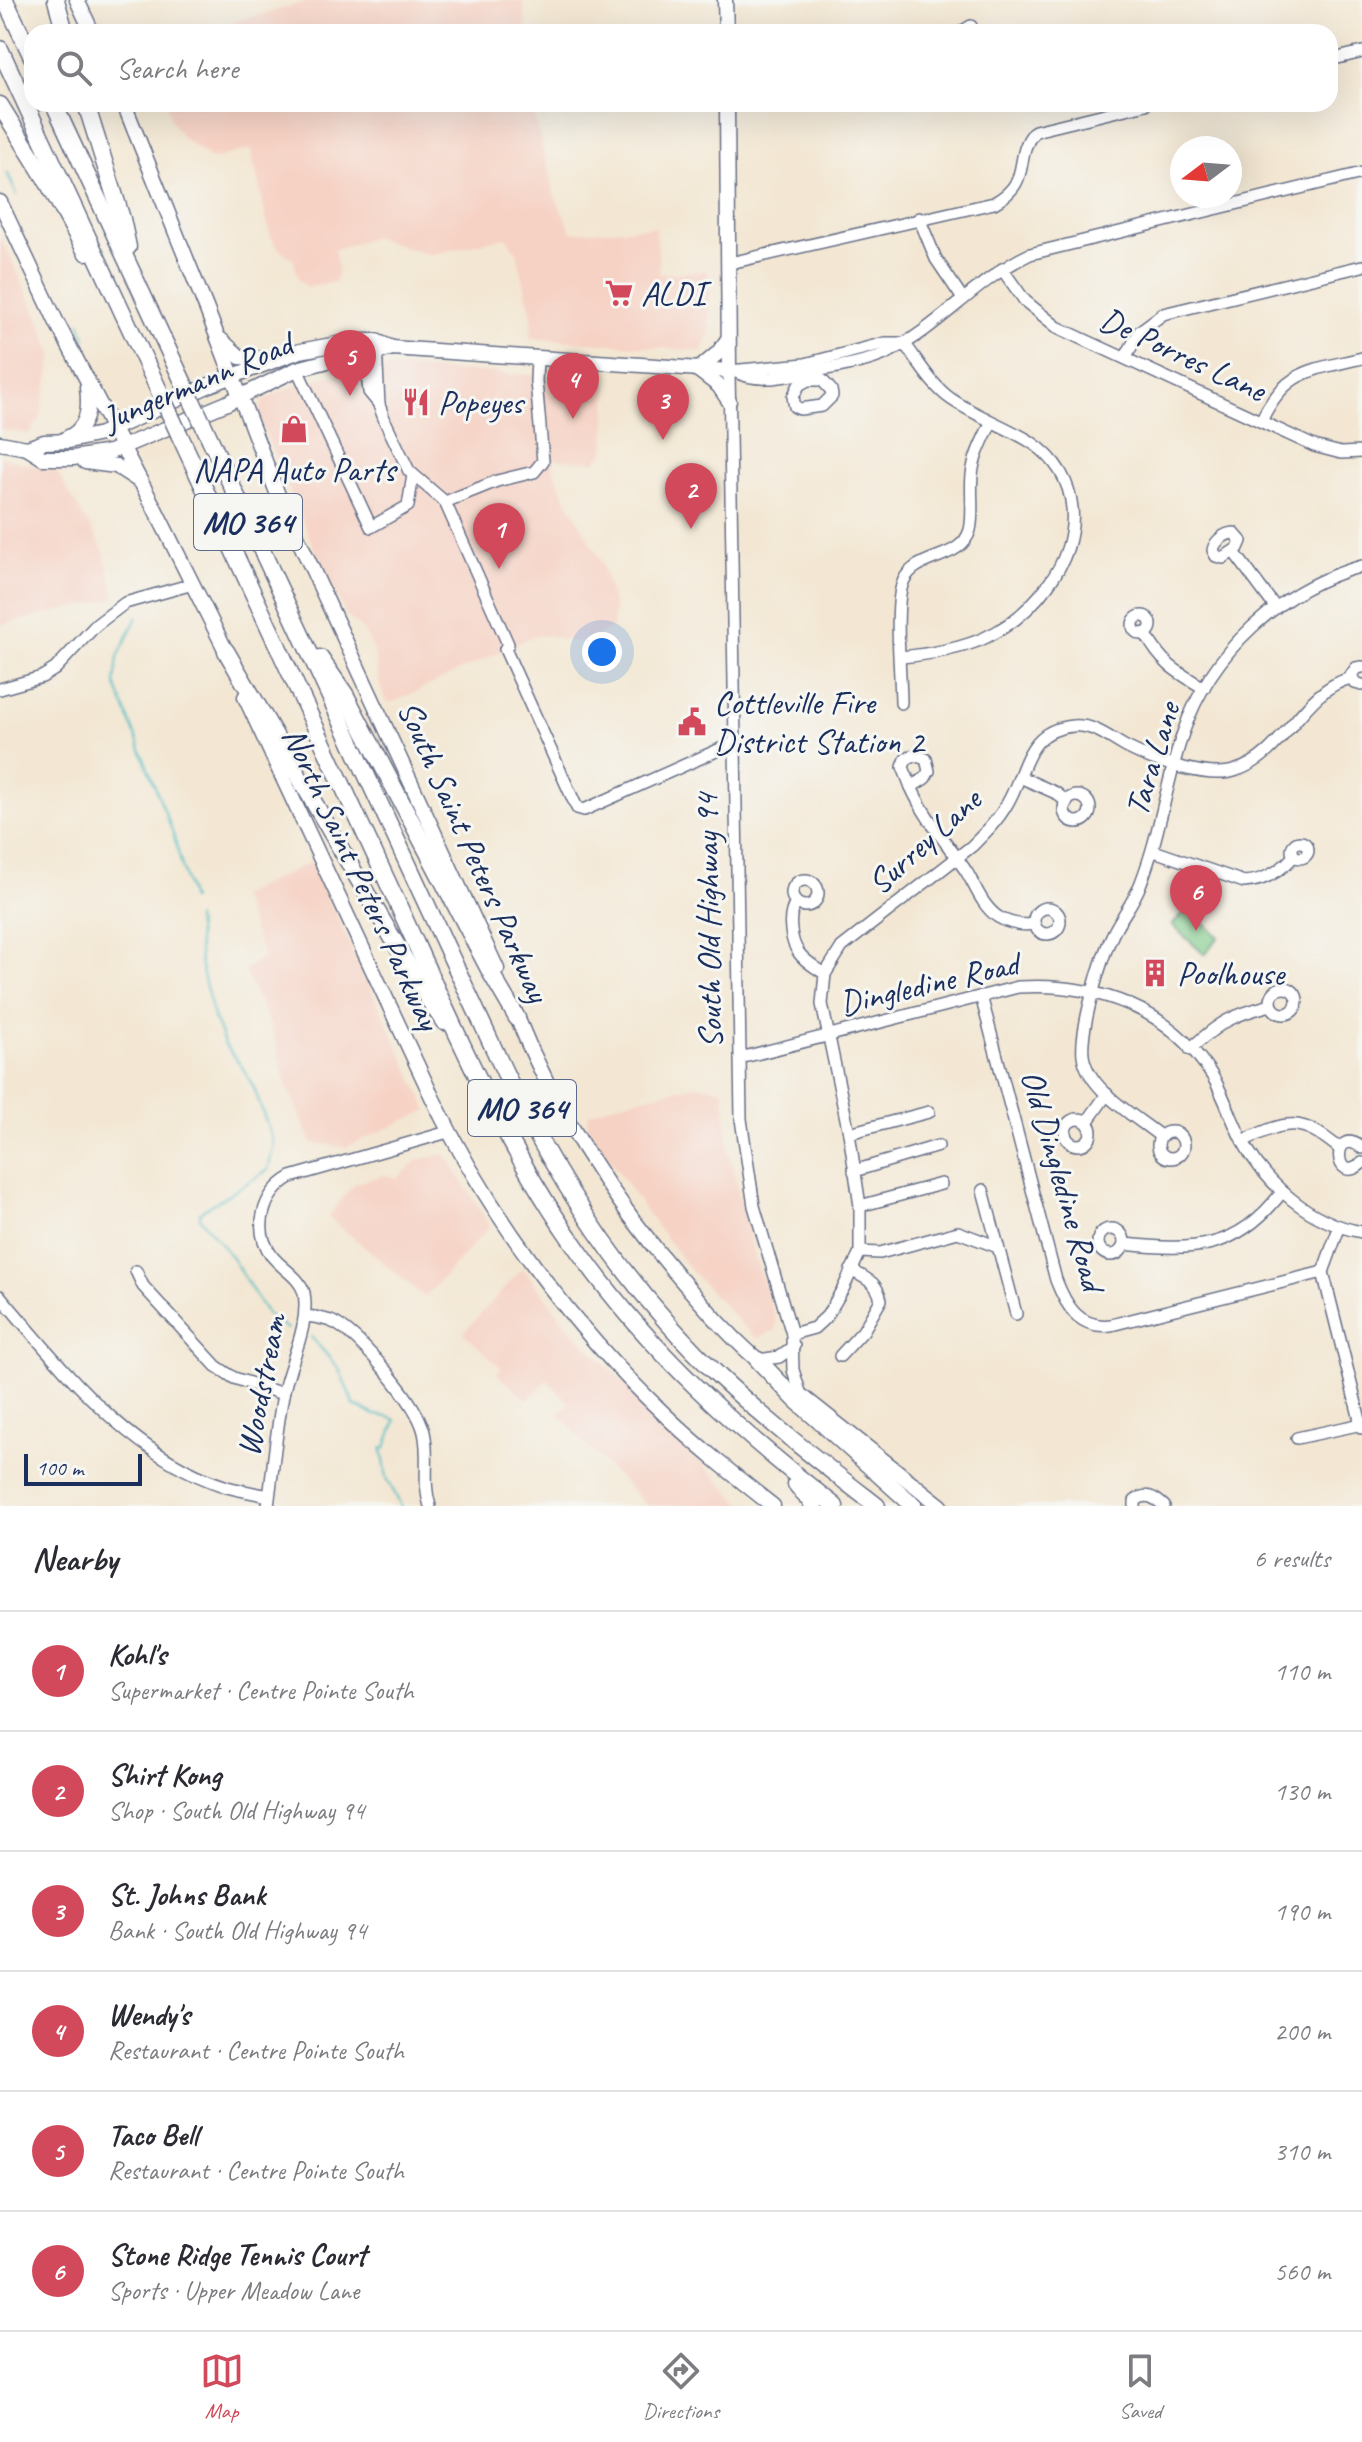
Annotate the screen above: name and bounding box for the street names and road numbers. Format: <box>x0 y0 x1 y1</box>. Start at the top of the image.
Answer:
street label: De Porres Lane <box>1093 297 1274 412</box>
street label: Jungermann Road <box>94 320 302 441</box>
road number: MO 364 <box>194 494 302 550</box>
street label: South Saint Peters Parkway <box>388 694 561 1010</box>
street label: Tara Lane <box>1114 694 1190 821</box>
street label: North Saint Peters Parkway <box>273 720 452 1039</box>
street label: Surrey Lane <box>858 777 992 903</box>
street label: South Old Highway 94 <box>684 790 732 1049</box>
street label: Dingledine Road <box>835 941 1027 1024</box>
street label: Old Dingledine Road <box>1011 1065 1117 1300</box>
road number: MO 364 <box>468 1080 576 1136</box>
street label: Woodstream <box>226 1308 296 1460</box>

